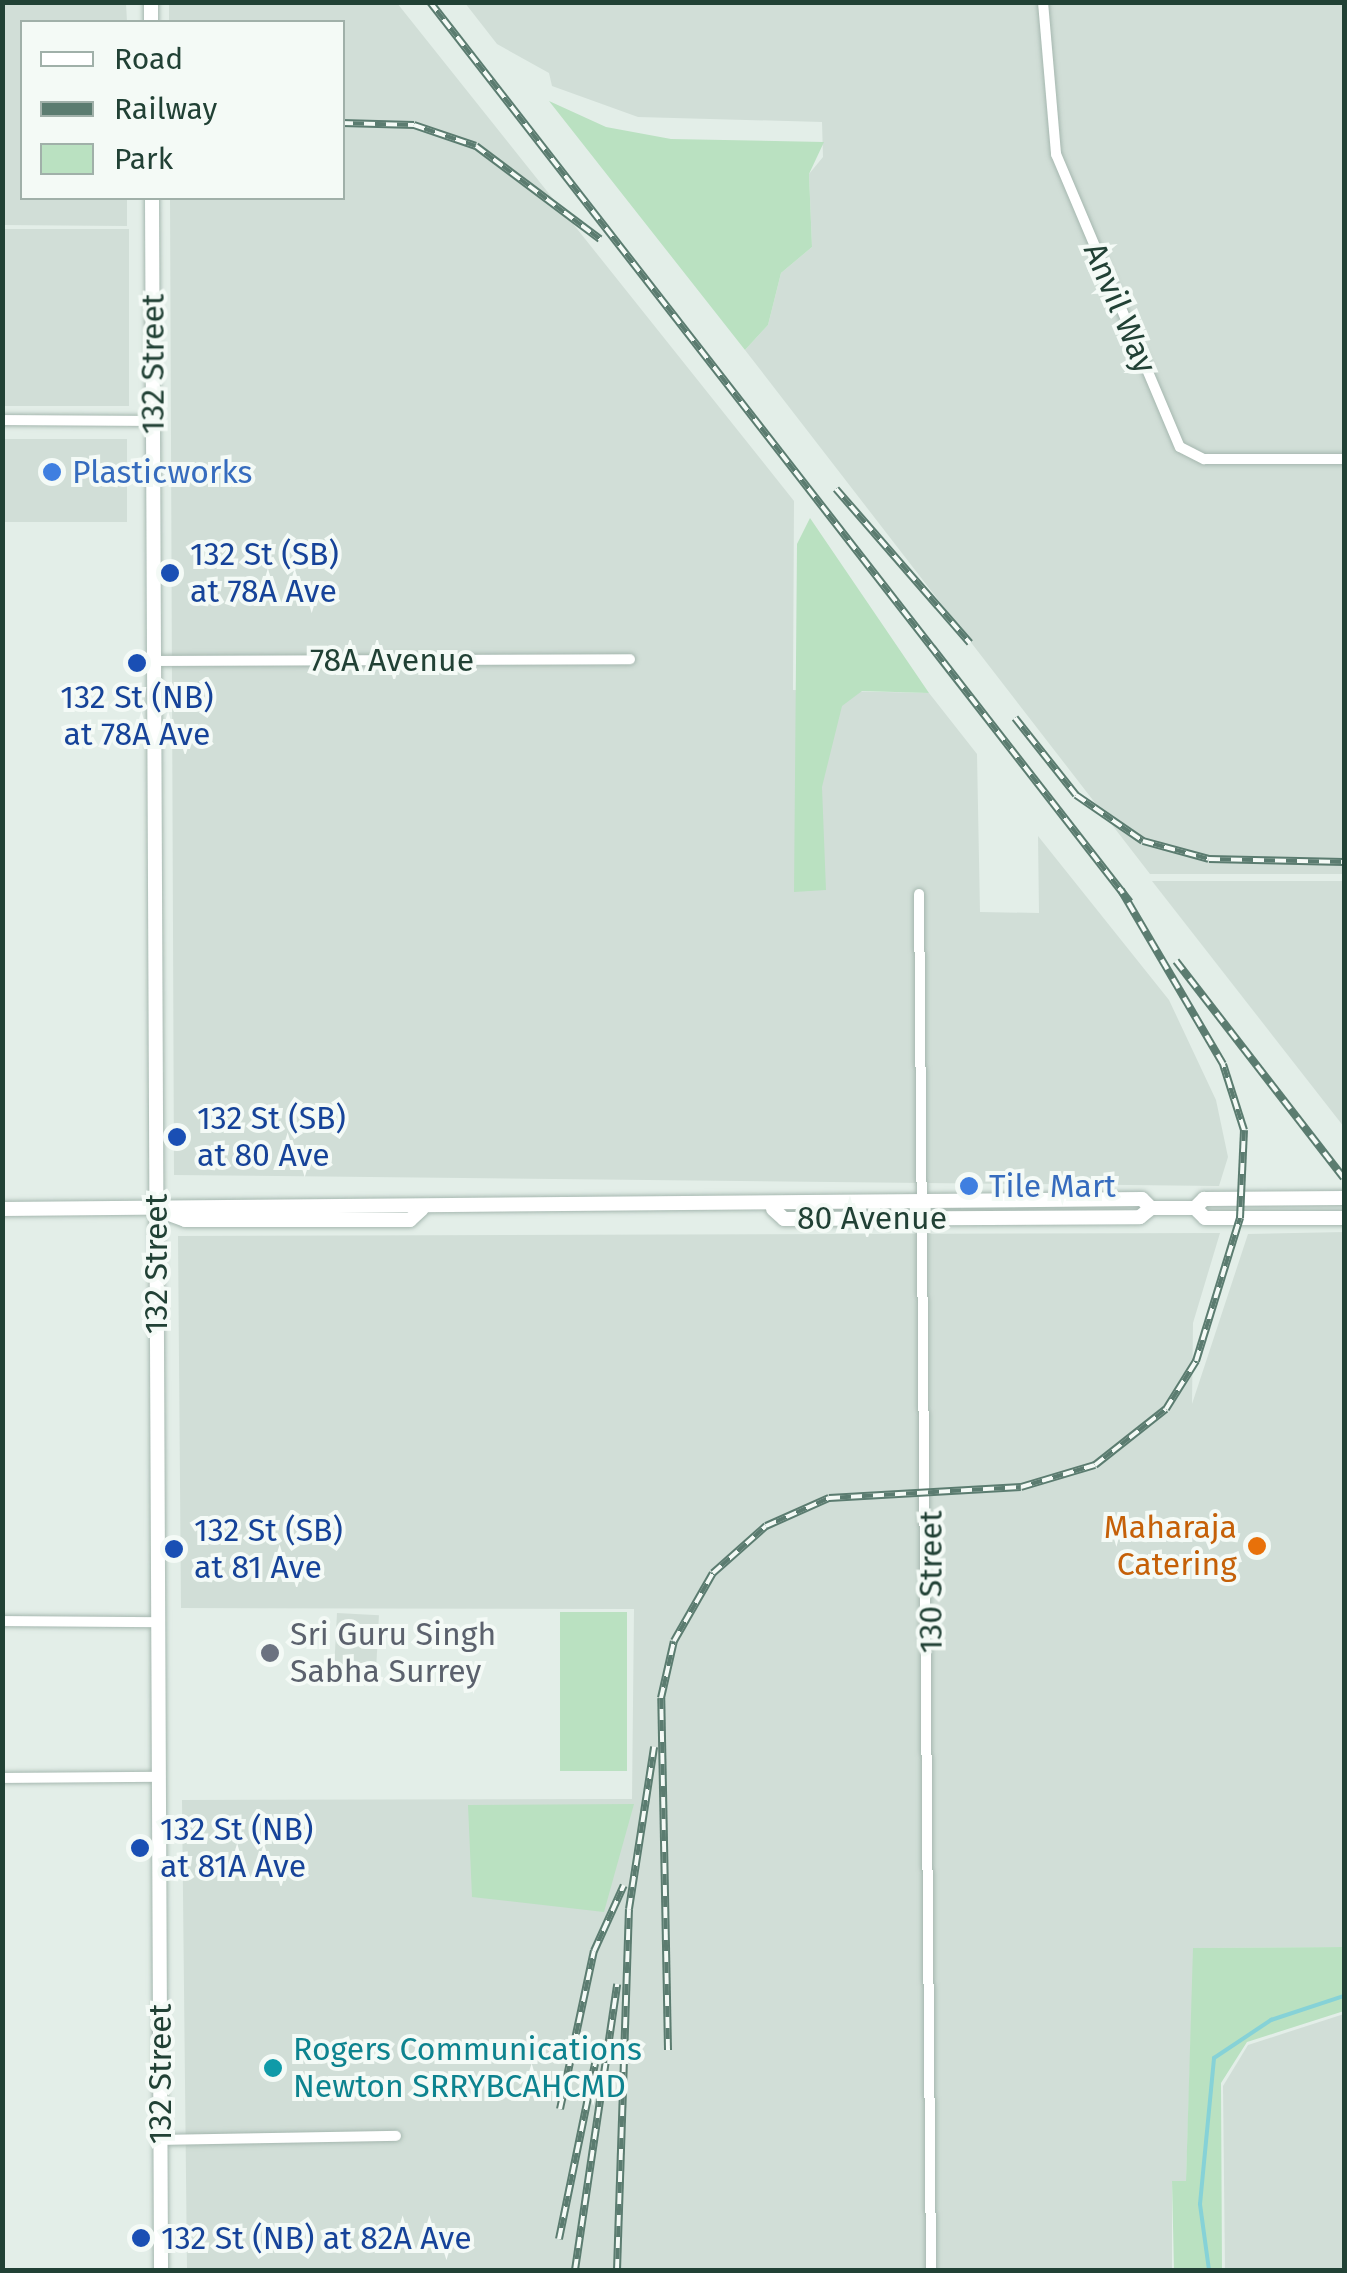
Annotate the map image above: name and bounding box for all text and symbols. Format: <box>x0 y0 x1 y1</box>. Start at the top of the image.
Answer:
legend <box>20 20 345 200</box>
text: Road <box>114 41 183 77</box>
text: Railway <box>114 91 217 127</box>
text: Park <box>114 141 173 177</box>
street label: Anvil Way <box>1075 237 1165 379</box>
street label: 132 Street <box>134 294 172 434</box>
place label: Plasticworks <box>72 453 253 491</box>
marker: Plasticworks <box>41 461 63 483</box>
place label: 132 St (SB) at 78A Ave <box>190 536 339 611</box>
marker: 132 St (SB) at 78A Ave <box>159 562 181 584</box>
street label: 78A Avenue <box>310 641 474 679</box>
marker: 132 St (NB) at 78A Ave <box>126 652 148 674</box>
place label: 132 St (NB) at 78A Ave <box>60 679 214 754</box>
place label: 132 St (SB) at 80 Ave <box>197 1100 346 1175</box>
marker: 132 St (SB) at 80 Ave <box>166 1126 188 1148</box>
place label: Tile Mart <box>989 1167 1116 1205</box>
marker: Tile Mart <box>958 1175 980 1197</box>
street label: 132 Street <box>137 1194 175 1334</box>
street label: 80 Avenue <box>797 1199 947 1237</box>
place label: Maharaja Catering <box>1104 1509 1237 1584</box>
street label: 130 Street <box>912 1511 950 1653</box>
place label: 132 St (SB) at 81 Ave <box>194 1512 343 1587</box>
marker: Maharaja Catering <box>1246 1535 1268 1557</box>
marker: 132 St (SB) at 81 Ave <box>163 1538 185 1560</box>
place label: Sri Guru Singh Sabha Surrey <box>290 1616 496 1691</box>
marker: Sri Guru Singh Sabha Surrey <box>259 1642 281 1664</box>
place label: 132 St (NB) at 81A Ave <box>160 1811 313 1886</box>
marker: 132 St (NB) at 81A Ave <box>129 1837 151 1859</box>
street label: 132 Street <box>141 2004 179 2144</box>
place label: Rogers Communications Newton SRRYBCAHCMD <box>293 2031 642 2106</box>
marker: Rogers Communications Newton SRRYBCAHCMD <box>262 2057 284 2079</box>
place label: 132 St (NB) at 82A Ave <box>161 2219 472 2257</box>
marker: 132 St (NB) at 82A Ave <box>130 2227 152 2249</box>

